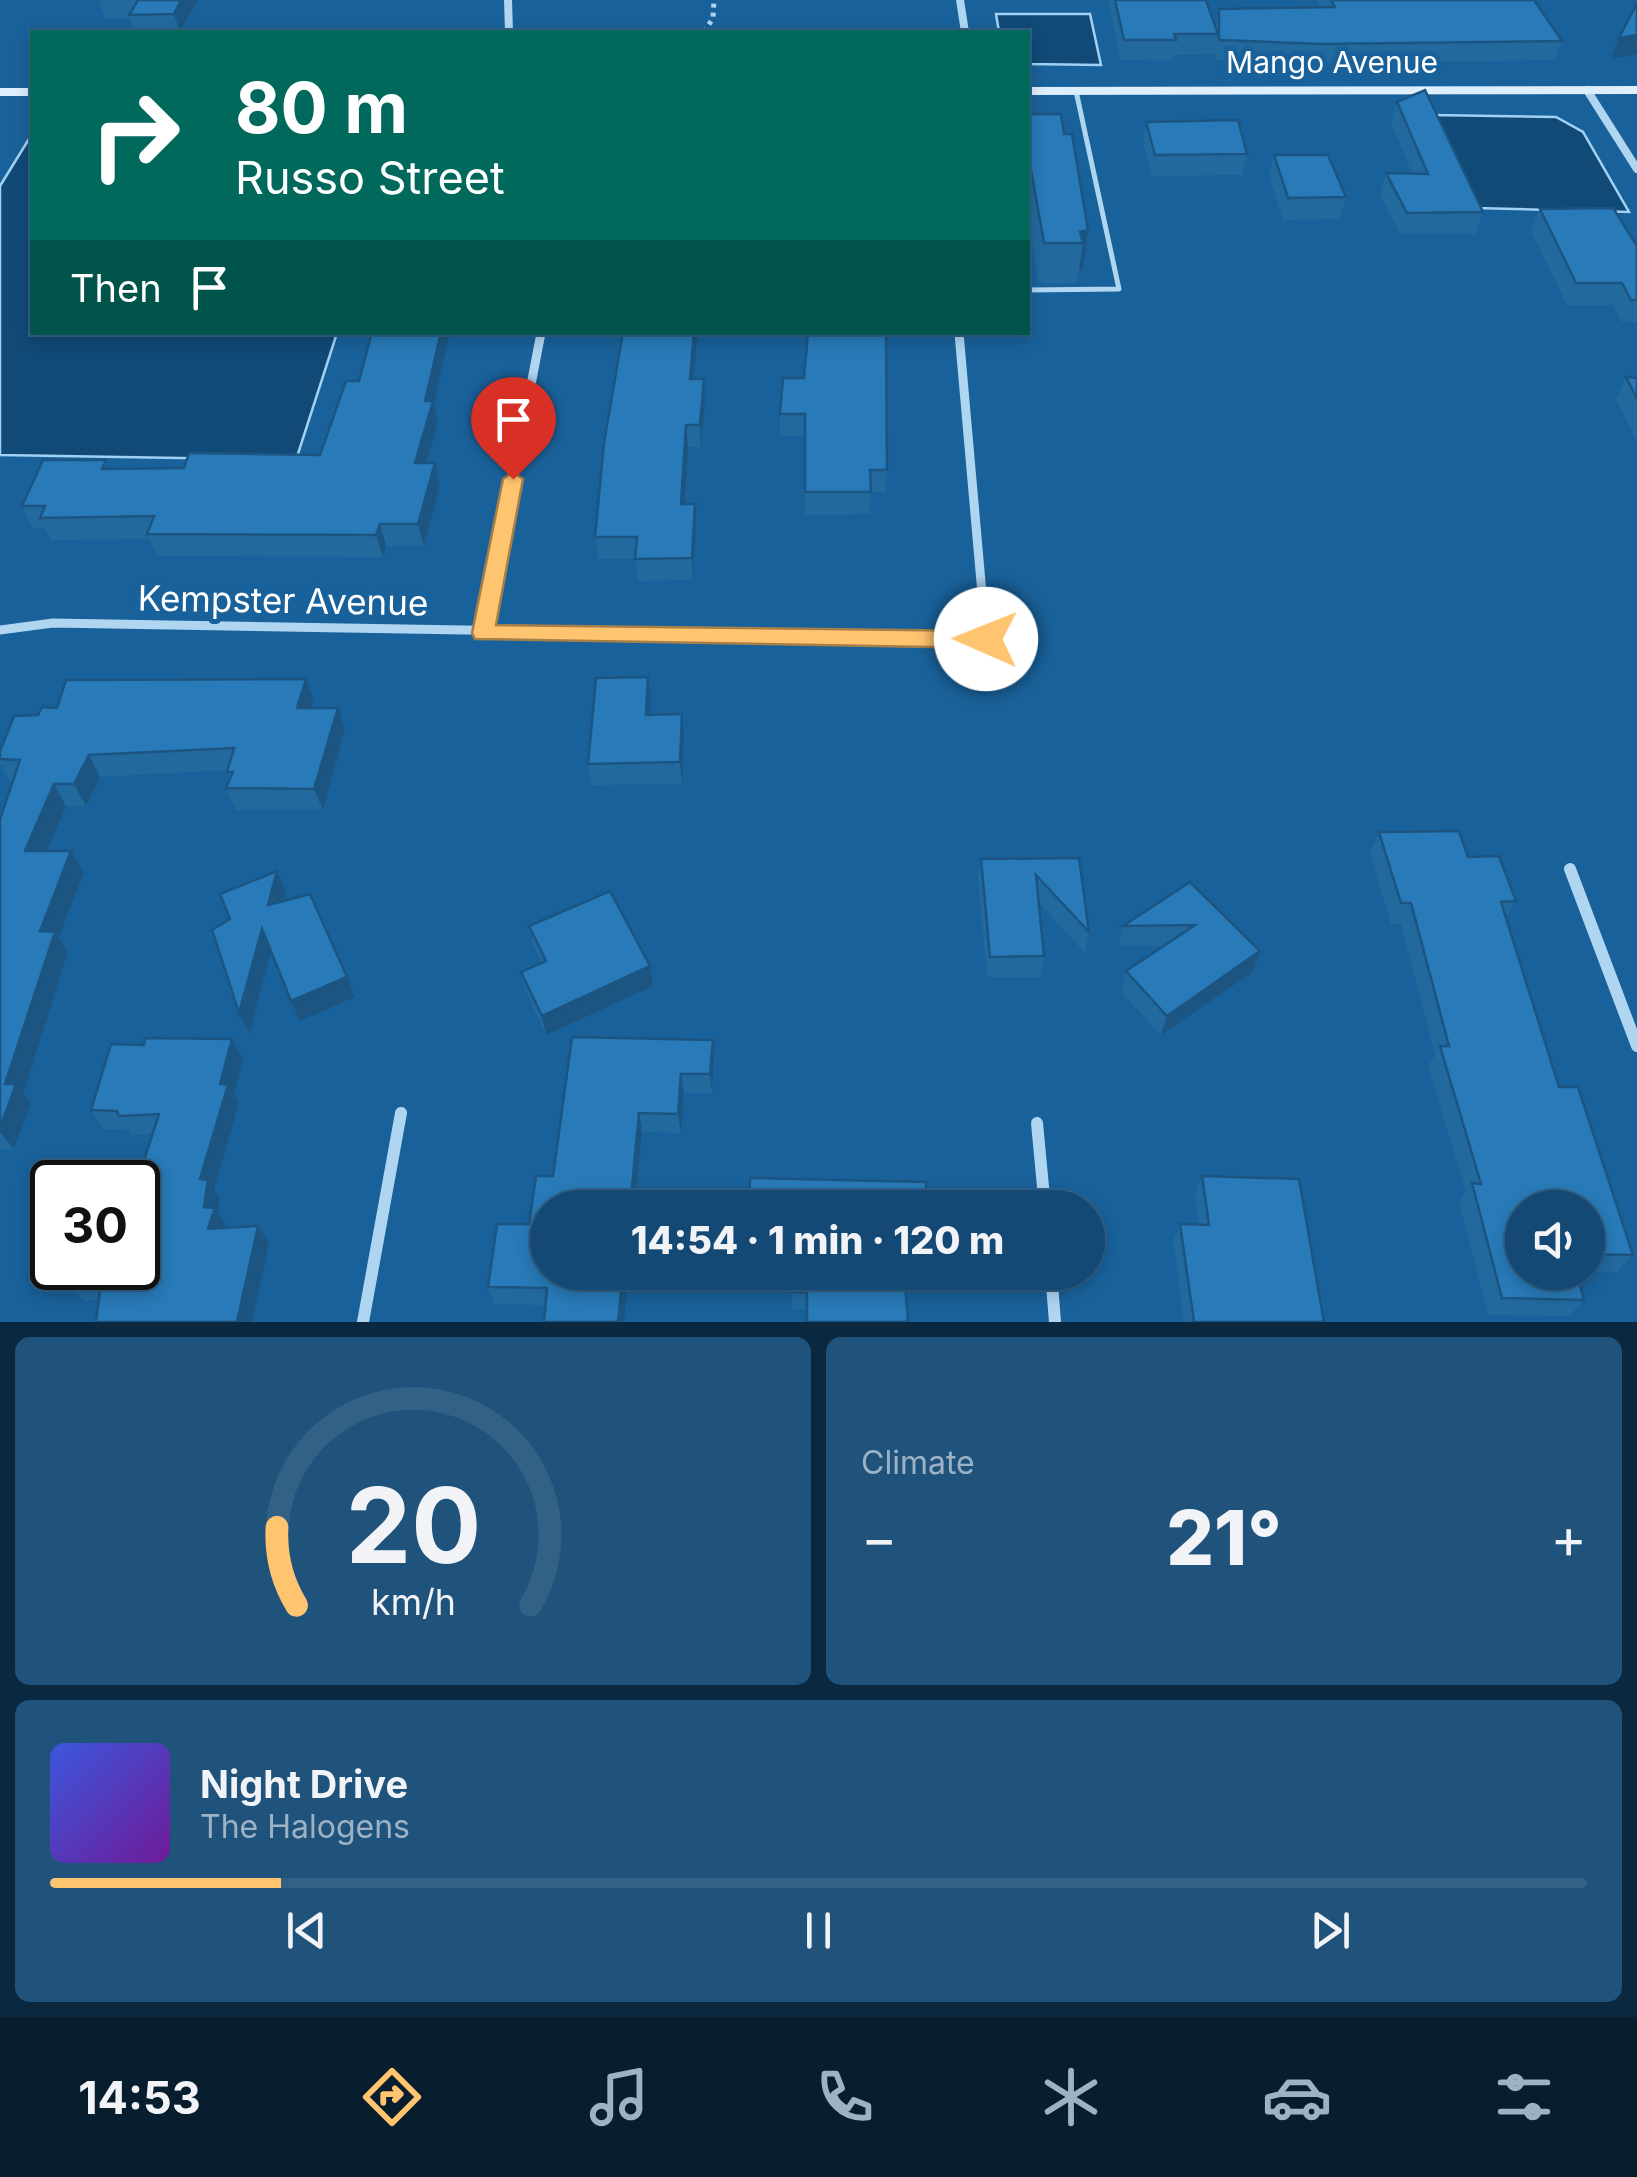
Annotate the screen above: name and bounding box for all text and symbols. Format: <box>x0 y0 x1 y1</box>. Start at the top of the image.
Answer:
street label: Mango Avenue <box>1226 44 1438 80</box>
text: 80 m <box>235 65 408 150</box>
icon: right <box>70 70 200 200</box>
text: Russo Street <box>235 150 505 205</box>
icon: arrive <box>182 260 237 315</box>
text: Then <box>70 265 162 311</box>
pin <box>471 377 556 480</box>
icon: arrive <box>486 392 541 447</box>
street label: Kempster Avenue <box>137 576 429 624</box>
position arrow <box>934 587 1038 691</box>
speed limit sign: 30 <box>30 1160 160 1290</box>
map controls <box>1505 1190 1605 1290</box>
button: sound <box>1505 1190 1605 1290</box>
text: 14:54 · 1 min · 120 m <box>631 1217 1004 1263</box>
text: Climate <box>861 1443 975 1482</box>
text: 20 <box>345 1462 481 1588</box>
text: 21° <box>1166 1492 1282 1583</box>
text: − <box>861 1505 897 1571</box>
text: + <box>1551 1505 1587 1571</box>
text: km/h <box>371 1580 455 1624</box>
text: Night Drive <box>200 1761 408 1807</box>
text: The Halogens <box>200 1807 410 1846</box>
icon: previous <box>279 1903 334 1958</box>
icon: pause <box>791 1903 846 1958</box>
icon: next <box>1303 1903 1358 1958</box>
icon: directions <box>357 2062 427 2132</box>
icon: music <box>584 2062 654 2132</box>
icon: phone <box>810 2062 880 2132</box>
icon: climate <box>1036 2062 1106 2132</box>
icon: car <box>1262 2062 1332 2132</box>
icon: filters <box>1489 2062 1559 2132</box>
text: 14:53 <box>78 2070 201 2125</box>

